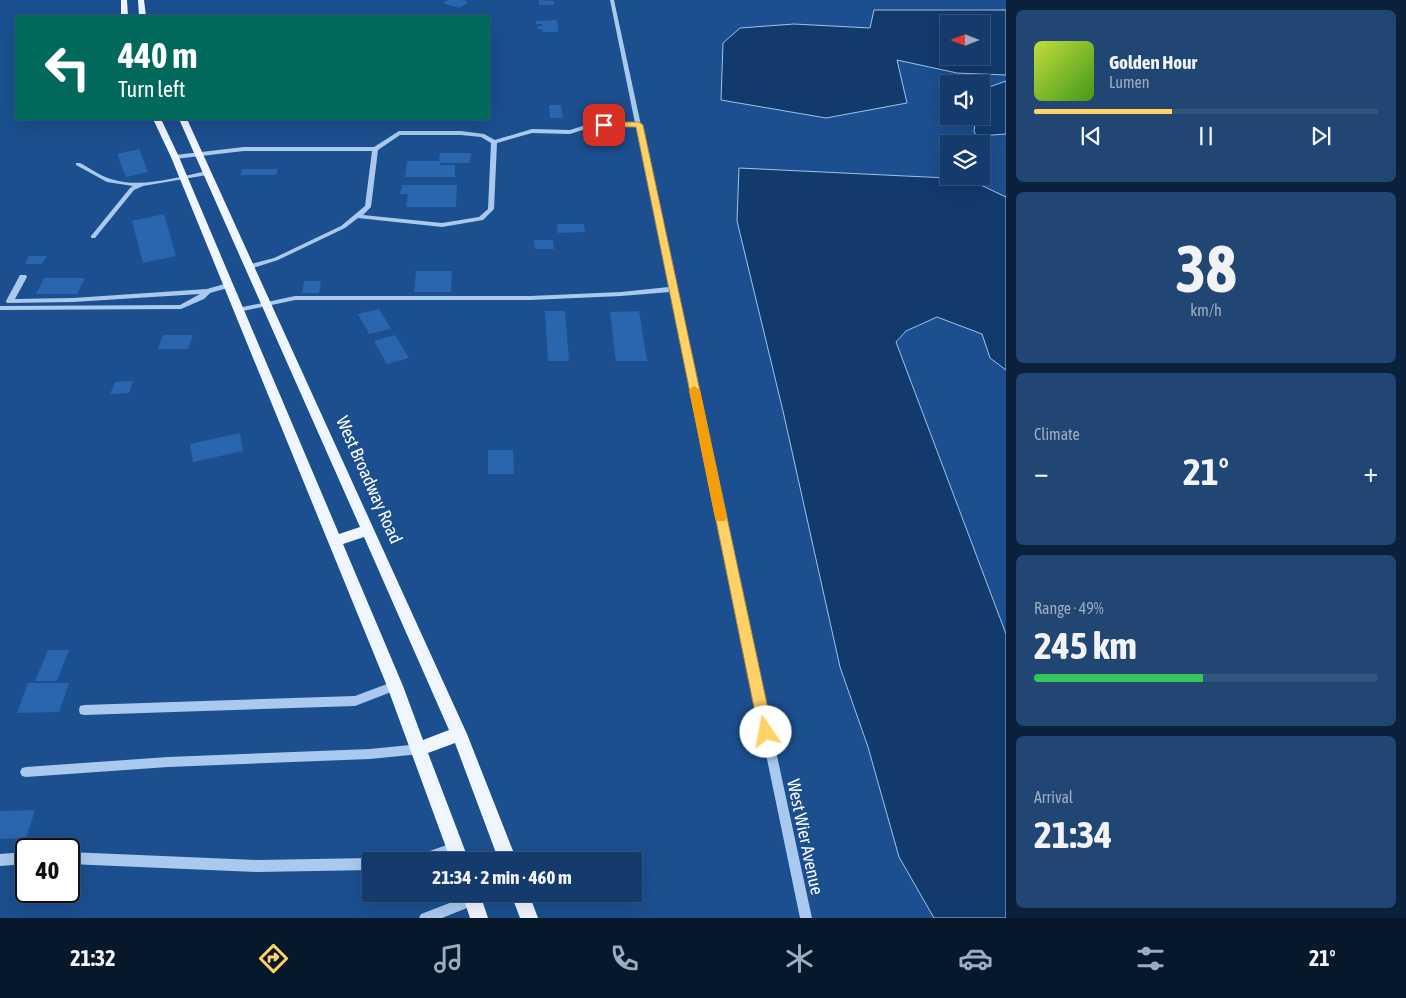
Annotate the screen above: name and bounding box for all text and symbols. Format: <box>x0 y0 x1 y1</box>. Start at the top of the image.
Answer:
north arrow <box>940 15 990 65</box>
map controls <box>940 15 990 185</box>
icon: left <box>35 35 100 100</box>
text: 440 m <box>118 35 197 75</box>
text: Golden Hour <box>1109 51 1197 73</box>
text: Lumen <box>1109 73 1149 91</box>
button: sound <box>940 75 990 125</box>
text: Turn left <box>118 76 185 102</box>
pin <box>583 104 625 146</box>
icon: arrive <box>590 111 618 139</box>
icon: previous <box>1077 122 1105 150</box>
icon: pause <box>1192 122 1220 150</box>
icon: next <box>1307 122 1335 150</box>
button: layers <box>940 135 990 185</box>
text: 38 <box>1175 231 1237 306</box>
text: km/h <box>1190 301 1222 319</box>
street label: West Broadway Road <box>332 413 407 547</box>
text: Climate <box>1034 425 1080 443</box>
text: 21° <box>1183 450 1229 493</box>
text: − <box>1034 456 1049 488</box>
text: + <box>1363 456 1378 488</box>
text: Range · 49% <box>1034 599 1104 617</box>
text: 245 km <box>1034 624 1137 667</box>
position arrow <box>739 705 791 757</box>
street label: West Wier Avenue <box>783 777 828 897</box>
text: Arrival <box>1034 788 1073 806</box>
text: 21:34 <box>1034 813 1112 856</box>
speed limit sign: 40 <box>15 838 80 903</box>
text: 21:34 · 2 min · 460 m <box>432 866 572 888</box>
icon: directions <box>256 941 291 976</box>
icon: music <box>431 941 466 976</box>
icon: phone <box>607 941 642 976</box>
icon: climate <box>782 941 817 976</box>
icon: car <box>958 941 993 976</box>
icon: filters <box>1133 941 1168 976</box>
text: 21:32 <box>70 945 116 971</box>
text: 21° <box>1309 945 1336 971</box>

